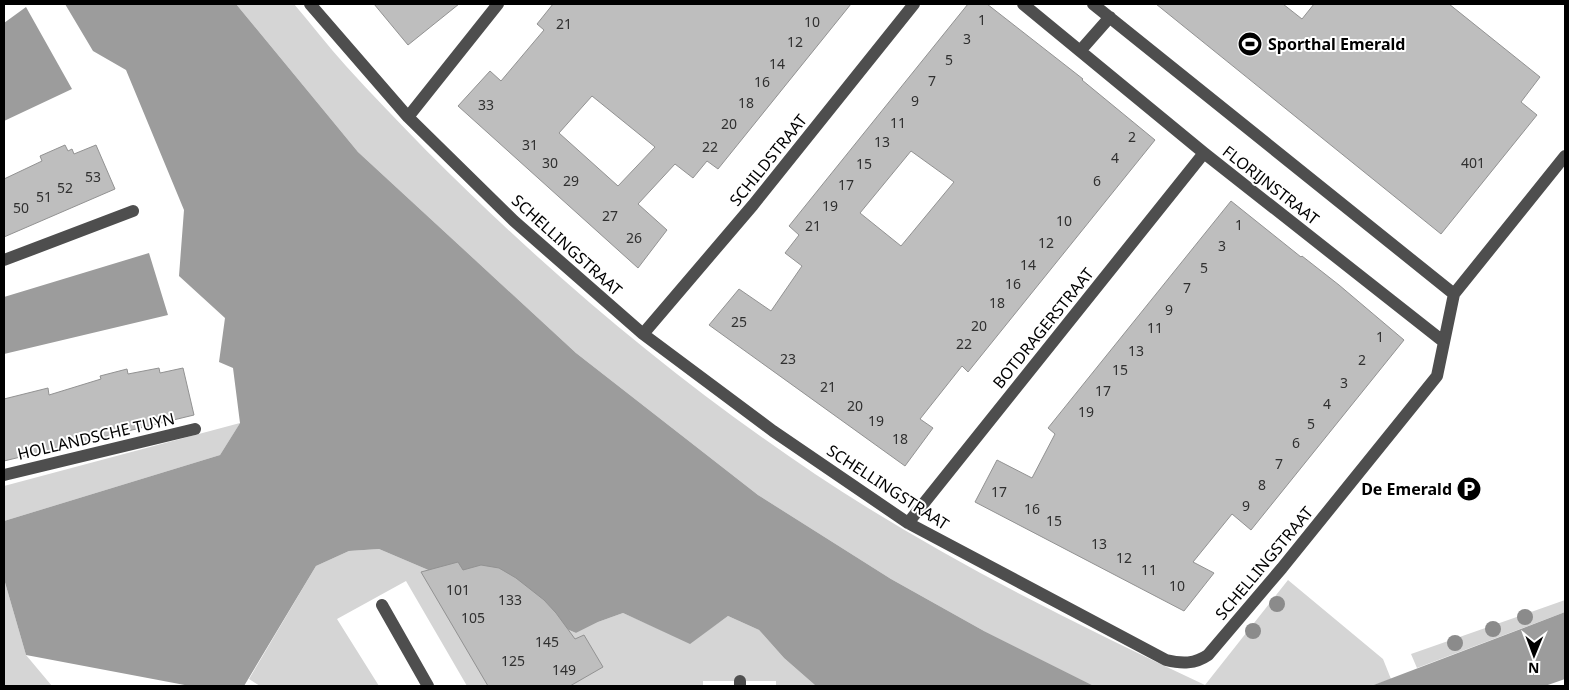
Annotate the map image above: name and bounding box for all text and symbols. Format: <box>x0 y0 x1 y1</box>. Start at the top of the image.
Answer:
house number: 1 <box>978 10 986 29</box>
house number: 10 <box>804 12 820 31</box>
house number: 21 <box>556 14 572 33</box>
house number: 3 <box>963 29 971 48</box>
sports icon: Sporthal Emerald <box>1237 31 1263 57</box>
house number: 12 <box>787 32 803 51</box>
place label: Sporthal Emerald <box>1268 33 1405 55</box>
house number: 5 <box>945 50 953 69</box>
house number: 14 <box>769 54 785 73</box>
house number: 7 <box>928 71 936 90</box>
house number: 16 <box>754 72 770 91</box>
house number: 9 <box>911 91 919 110</box>
house number: 18 <box>738 93 754 112</box>
house number: 33 <box>478 95 494 114</box>
street label: SCHILDSTRAAT <box>724 109 812 210</box>
house number: 11 <box>890 113 906 132</box>
house number: 20 <box>721 114 737 133</box>
house number: 2 <box>1128 127 1136 146</box>
house number: 13 <box>874 132 890 151</box>
house number: 31 <box>522 135 538 154</box>
house number: 22 <box>702 137 718 156</box>
street label: FLORIJNSTRAAT <box>1218 140 1324 230</box>
house number: 4 <box>1111 148 1119 167</box>
house number: 30 <box>542 153 558 172</box>
house number: 401 <box>1461 153 1485 172</box>
house number: 15 <box>856 154 872 173</box>
house number: 53 <box>85 167 101 186</box>
house number: 29 <box>563 171 579 190</box>
house number: 6 <box>1093 171 1101 190</box>
house number: 17 <box>838 175 854 194</box>
house number: 52 <box>57 178 73 197</box>
house number: 51 <box>36 187 52 206</box>
street label: SCHELLINGSTRAAT <box>507 189 627 301</box>
house number: 19 <box>822 196 838 215</box>
house number: 50 <box>13 198 29 217</box>
house number: 27 <box>602 206 618 225</box>
house number: 10 <box>1056 211 1072 230</box>
house number: 1 <box>1235 215 1243 234</box>
house number: 21 <box>805 216 821 235</box>
house number: 26 <box>626 228 642 247</box>
house number: 12 <box>1038 233 1054 252</box>
house number: 3 <box>1218 236 1226 255</box>
house number: 14 <box>1020 255 1036 274</box>
house number: 5 <box>1200 258 1208 277</box>
street label: BOTDRAGERSTRAAT <box>988 263 1099 393</box>
house number: 16 <box>1005 274 1021 293</box>
house number: 7 <box>1183 278 1191 297</box>
house number: 18 <box>989 293 1005 312</box>
house number: 9 <box>1165 300 1173 319</box>
house number: 25 <box>731 312 747 331</box>
house number: 20 <box>971 316 987 335</box>
house number: 11 <box>1147 318 1163 337</box>
house number: 1 <box>1376 327 1384 346</box>
house number: 22 <box>956 334 972 353</box>
house number: 13 <box>1128 341 1144 360</box>
house number: 23 <box>780 349 796 368</box>
house number: 2 <box>1358 350 1366 369</box>
house number: 15 <box>1112 360 1128 379</box>
house number: 3 <box>1340 373 1348 392</box>
house number: 21 <box>820 377 836 396</box>
house number: 17 <box>1095 381 1111 400</box>
house number: 4 <box>1323 394 1331 413</box>
house number: 20 <box>847 396 863 415</box>
house number: 19 <box>1078 402 1094 421</box>
street label: HOLLANDSCHE TUYN <box>15 407 177 465</box>
house number: 19 <box>868 411 884 430</box>
house number: 5 <box>1307 414 1315 433</box>
house number: 18 <box>892 429 908 448</box>
house number: 6 <box>1292 433 1300 452</box>
street label: SCHELLINGSTRAAT <box>823 439 953 535</box>
house number: 7 <box>1275 454 1283 473</box>
house number: 8 <box>1258 475 1266 494</box>
parking icon: De Emerald <box>1456 476 1482 502</box>
place label: De Emerald <box>1361 478 1452 500</box>
house number: 17 <box>991 482 1007 501</box>
house number: 9 <box>1242 496 1250 515</box>
house number: 16 <box>1024 499 1040 518</box>
street label: SCHELLINGSTRAAT <box>1210 502 1318 624</box>
house number: 15 <box>1046 511 1062 530</box>
house number: 13 <box>1091 534 1107 553</box>
house number: 12 <box>1116 548 1132 567</box>
house number: 11 <box>1141 560 1157 579</box>
house number: 10 <box>1169 576 1185 595</box>
house number: 101 <box>446 580 470 599</box>
house number: 133 <box>498 590 522 609</box>
house number: 105 <box>461 608 485 627</box>
north arrow <box>1509 630 1559 680</box>
house number: 145 <box>535 632 559 651</box>
house number: 125 <box>501 651 525 670</box>
text: N <box>1528 659 1540 678</box>
house number: 149 <box>552 660 576 679</box>

